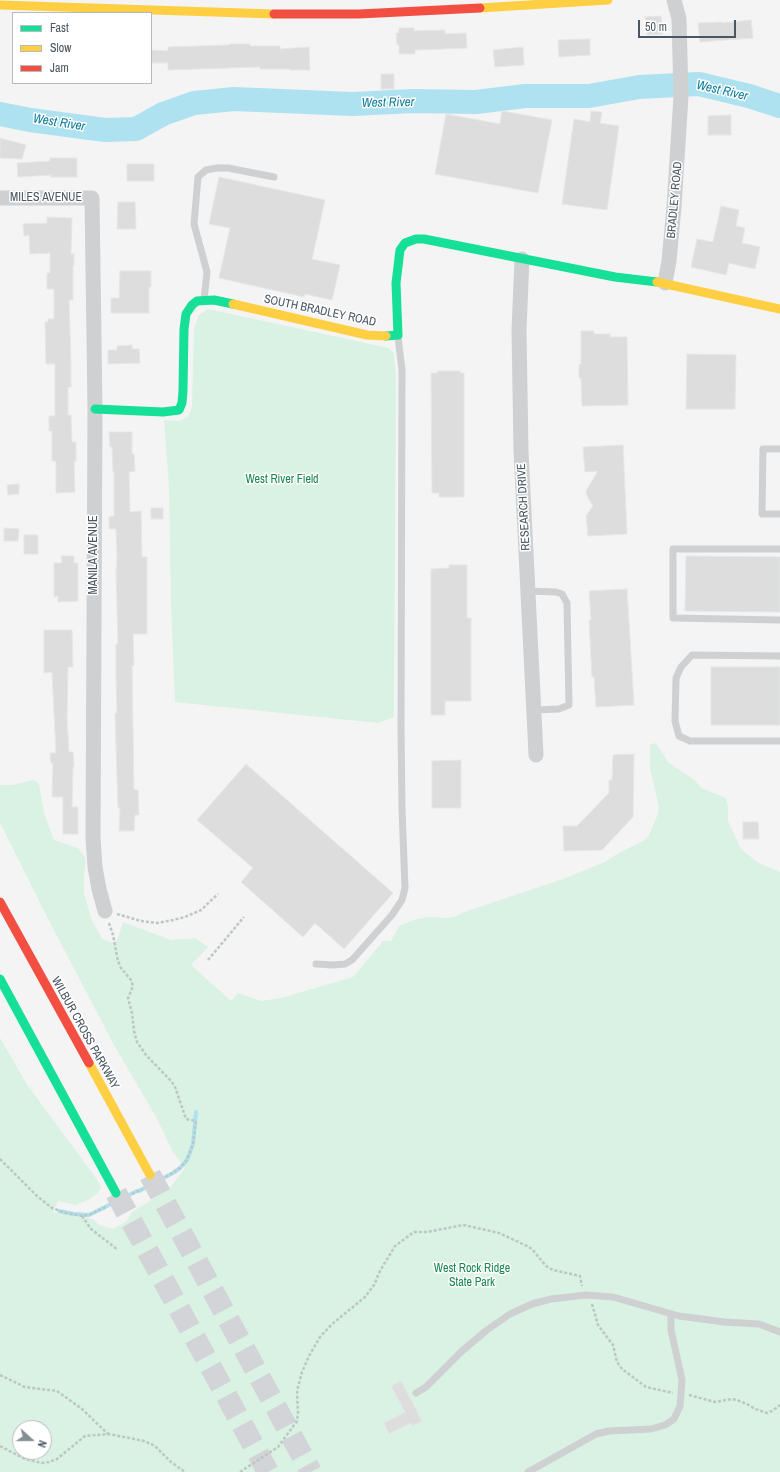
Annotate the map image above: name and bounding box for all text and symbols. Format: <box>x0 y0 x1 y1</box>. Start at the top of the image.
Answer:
legend <box>12 12 152 84</box>
scale bar <box>640 12 738 38</box>
text: 50 m <box>645 19 667 35</box>
text: Fast <box>50 20 69 36</box>
text: Slow <box>50 40 71 56</box>
text: Jam <box>50 60 69 76</box>
water label: West River <box>695 77 749 105</box>
water label: West River <box>362 95 414 111</box>
water label: West River <box>32 111 86 135</box>
street label: BRADLEY ROAD <box>664 161 686 239</box>
street label: MILES AVENUE <box>10 191 82 205</box>
street label: SOUTH BRADLEY ROAD <box>263 292 377 330</box>
street label: RESEARCH DRIVE <box>515 463 533 551</box>
park label: West River Field <box>245 473 319 487</box>
street label: MANILA AVENUE <box>87 515 101 595</box>
street label: WILBUR CROSS PARKWAY <box>48 974 122 1092</box>
park label: West Rock Ridge State Park <box>434 1262 510 1290</box>
north arrow <box>12 1420 52 1460</box>
text: N <box>35 1438 50 1449</box>

